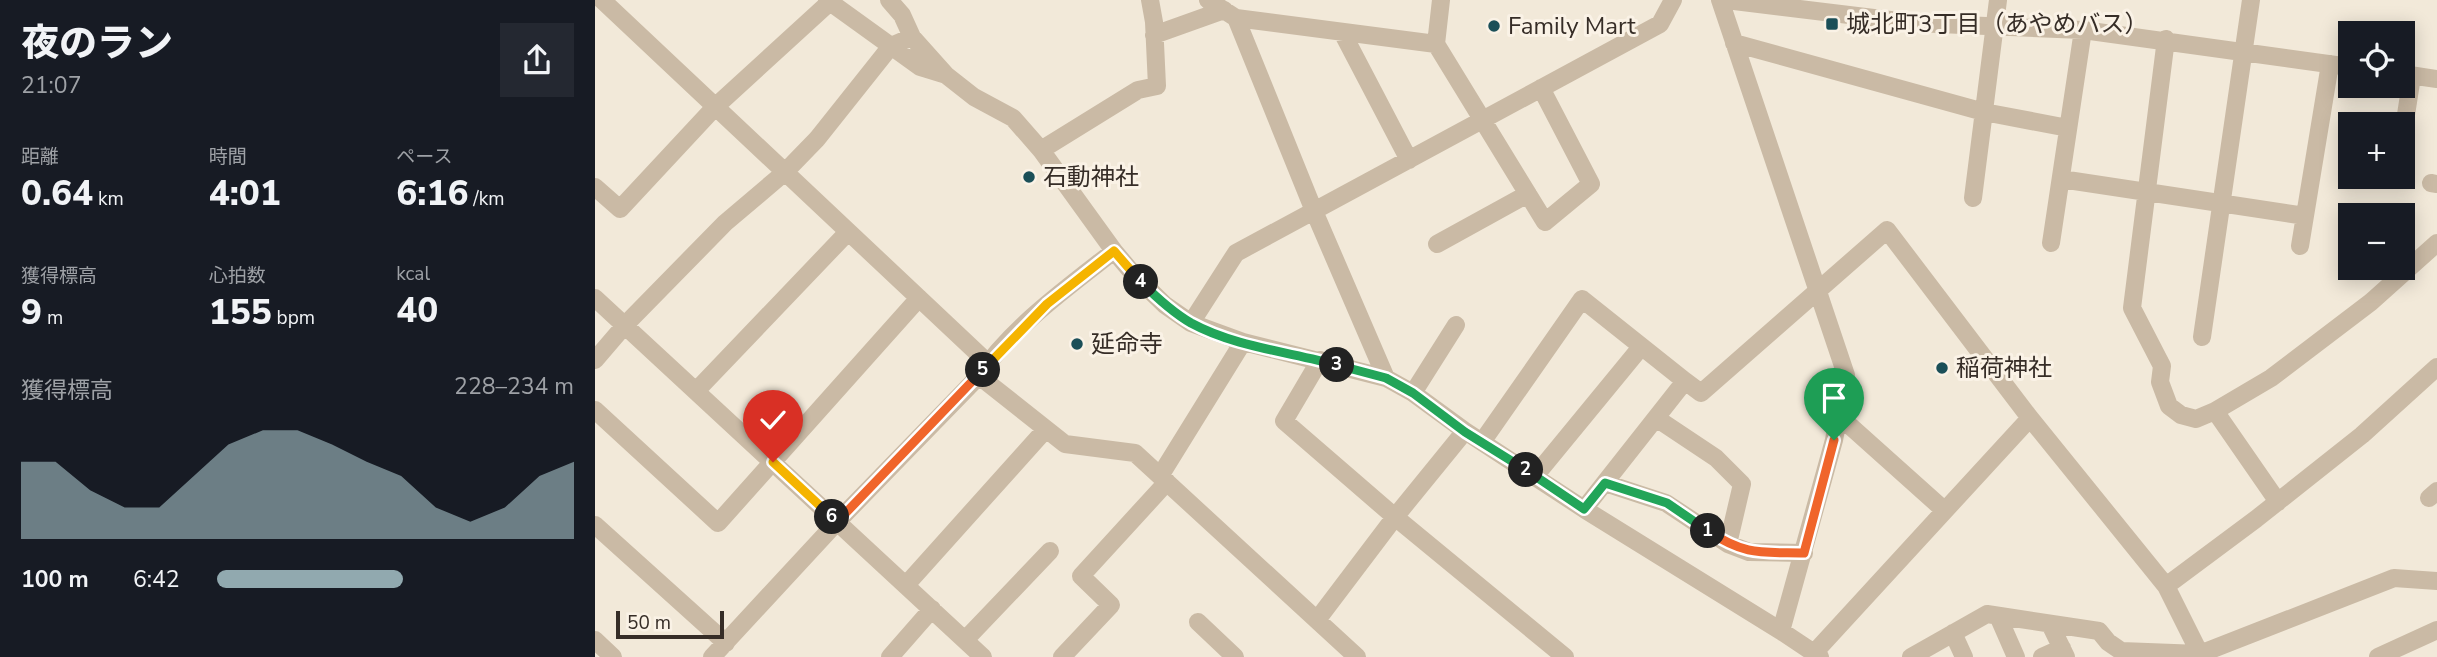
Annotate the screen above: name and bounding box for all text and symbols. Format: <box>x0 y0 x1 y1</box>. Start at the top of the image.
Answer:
place label: 城北町3丁目（あやめバス） <box>1846 8 2148 40</box>
place label: Family Mart <box>1508 10 1636 42</box>
marker: 城北町3丁目（あやめバス） <box>1824 16 1840 32</box>
text: 夜のラン <box>21 18 173 69</box>
marker: Family Mart <box>1486 18 1502 34</box>
map controls <box>2338 21 2415 280</box>
button: locate <box>2338 21 2415 98</box>
button: share <box>500 23 574 97</box>
text: 21:07 <box>21 70 81 101</box>
button: + <box>2338 112 2415 189</box>
text: 距離 <box>21 144 59 170</box>
text: 時間 <box>209 144 247 170</box>
text: ペース <box>396 144 452 170</box>
place label: 石動神社 <box>1043 161 1139 193</box>
marker: 石動神社 <box>1021 169 1037 185</box>
text: 0.64 <box>21 170 93 217</box>
text: 4:01 <box>209 170 281 217</box>
text: 6:16 <box>396 170 468 217</box>
text: km <box>93 186 124 212</box>
text: /km <box>468 186 504 212</box>
button: − <box>2338 203 2415 280</box>
text: kcal <box>396 261 430 287</box>
text: 獲得標高 <box>21 263 97 289</box>
text: 心拍数 <box>209 263 266 289</box>
pin: 4 <box>1123 264 1159 300</box>
text: 4 <box>1135 268 1146 294</box>
text: 40 <box>396 287 438 334</box>
text: 9 <box>21 289 42 336</box>
text: 155 <box>209 289 272 336</box>
text: m <box>42 305 63 331</box>
text: bpm <box>272 305 315 331</box>
place label: 延命寺 <box>1091 328 1163 360</box>
marker: 延命寺 <box>1069 336 1085 352</box>
pin: 3 <box>1319 348 1355 382</box>
text: 3 <box>1331 351 1342 377</box>
pin: 5 <box>965 352 1001 388</box>
place label: 稲荷神社 <box>1956 352 2052 384</box>
text: 5 <box>977 356 988 382</box>
marker: 稲荷神社 <box>1934 360 1950 376</box>
pin <box>1804 368 1864 440</box>
text: 228–234 m <box>454 371 574 402</box>
text: 獲得標高 <box>21 375 113 406</box>
icon: arrive <box>1815 379 1853 417</box>
pin <box>743 390 803 462</box>
icon: check <box>754 401 792 439</box>
pin: 2 <box>1509 452 1543 488</box>
text: 2 <box>1520 456 1531 482</box>
pin: 6 <box>814 500 849 534</box>
text: 6 <box>826 503 837 529</box>
pin: 1 <box>1691 514 1725 548</box>
text: 1 <box>1702 517 1713 543</box>
text: 100 m <box>21 564 89 595</box>
text: 6:42 <box>133 564 180 595</box>
scale bar <box>616 608 725 640</box>
text: 50 m <box>627 610 671 636</box>

